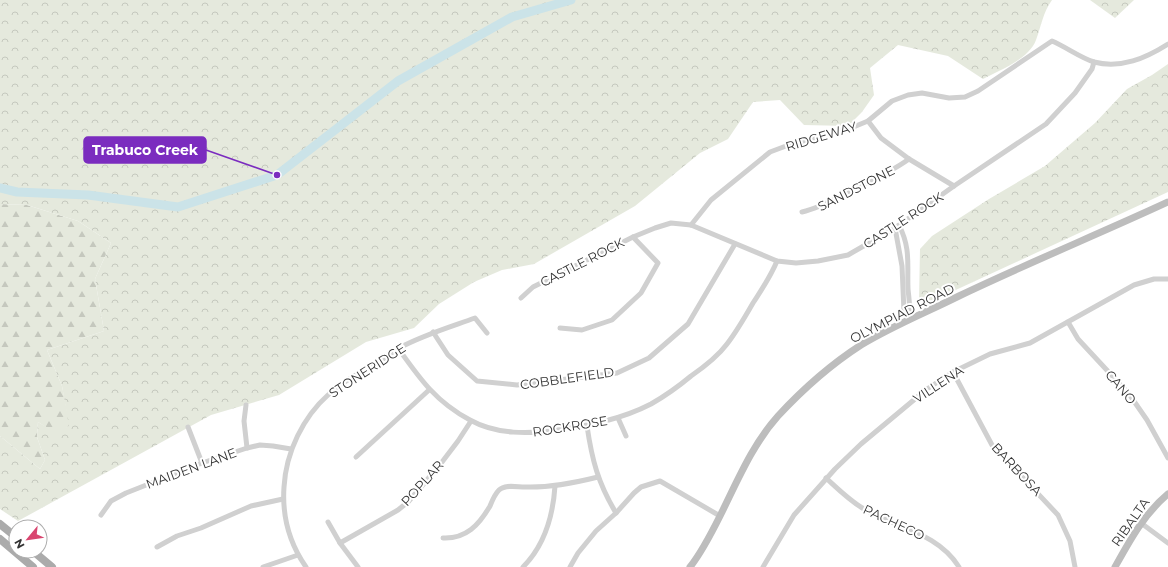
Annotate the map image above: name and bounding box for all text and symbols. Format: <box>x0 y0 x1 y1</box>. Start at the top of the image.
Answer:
street label: RIDGEWAY <box>783 117 859 154</box>
callout: Trabuco Creek <box>84 137 206 163</box>
text: Trabuco Creek <box>92 141 199 159</box>
street label: SANDSTONE <box>815 162 897 214</box>
street label: CASTLE ROCK <box>860 188 947 252</box>
street label: CASTLE ROCK <box>537 234 627 290</box>
street label: OLYMPIAD ROAD <box>847 280 957 346</box>
street label: STONERIDGE <box>326 339 408 401</box>
street label: VILLENA <box>910 361 967 406</box>
street label: COBBLEFIELD <box>519 363 615 393</box>
street label: CANO <box>1102 367 1140 407</box>
street label: ROCKROSE <box>531 412 609 440</box>
street label: BARBOSA <box>988 439 1046 499</box>
street label: MAIDEN LANE <box>143 444 239 492</box>
street label: POPLAR <box>397 457 447 509</box>
street label: RIBALTA <box>1108 494 1153 549</box>
street label: PACHECO <box>861 501 927 543</box>
north arrow <box>8 519 48 559</box>
text: N <box>11 537 28 551</box>

